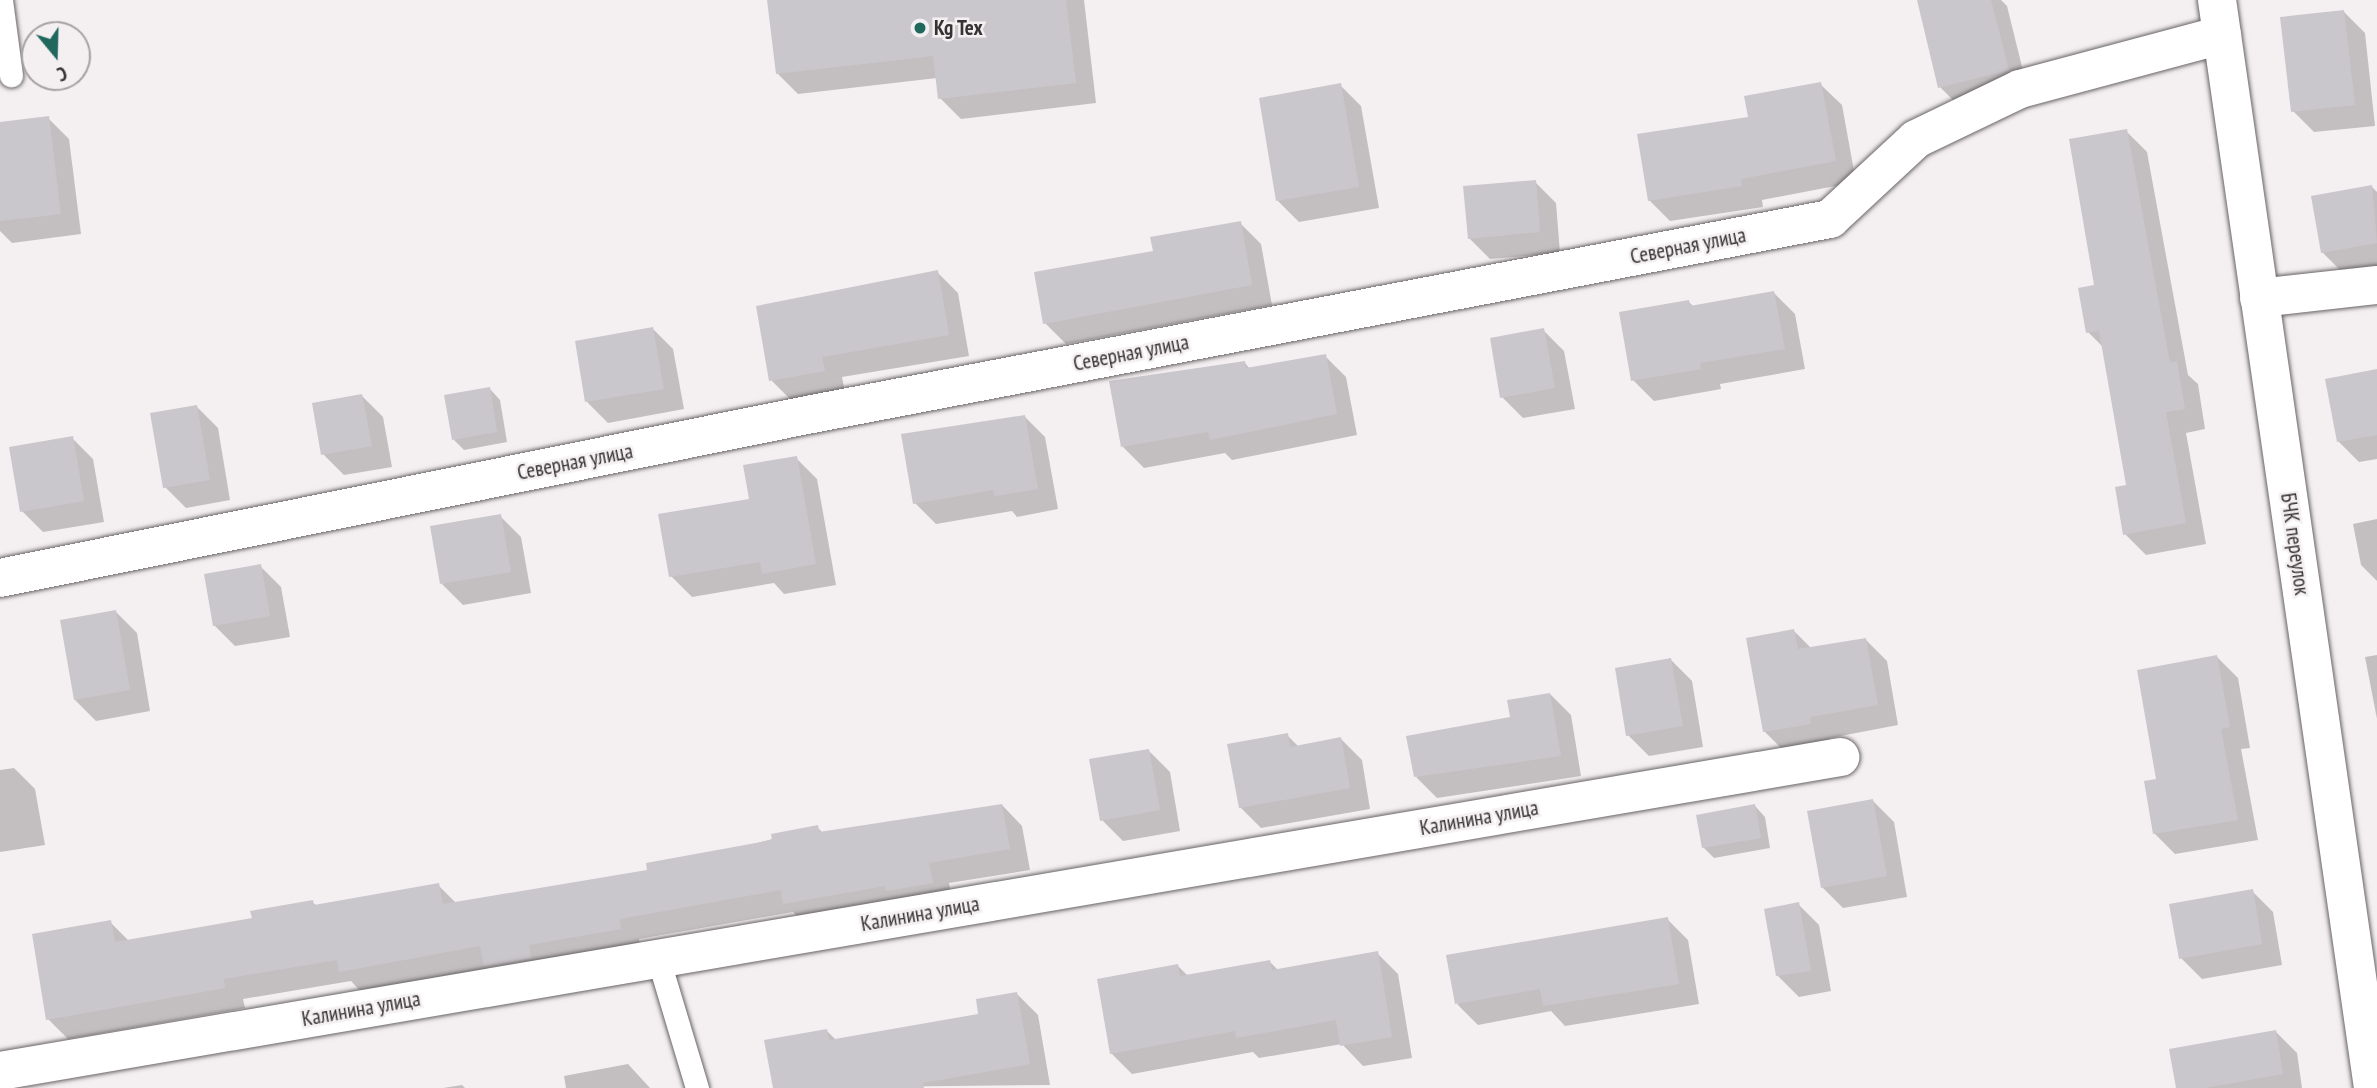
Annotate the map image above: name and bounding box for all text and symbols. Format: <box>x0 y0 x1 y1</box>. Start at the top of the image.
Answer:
place label: Kg Tex <box>934 15 983 41</box>
marker: Kg Tex <box>912 20 928 36</box>
north arrow <box>21 21 91 91</box>
text: С <box>54 61 70 87</box>
street label: Северная улица <box>1628 222 1748 270</box>
street label: Северная улица <box>1071 329 1191 377</box>
street label: Северная улица <box>515 438 635 486</box>
street label: БЧК переулок <box>2275 491 2315 597</box>
street label: Калинина улица <box>1418 795 1540 841</box>
street label: Калинина улица <box>859 891 981 937</box>
street label: Калинина улица <box>300 986 422 1032</box>

